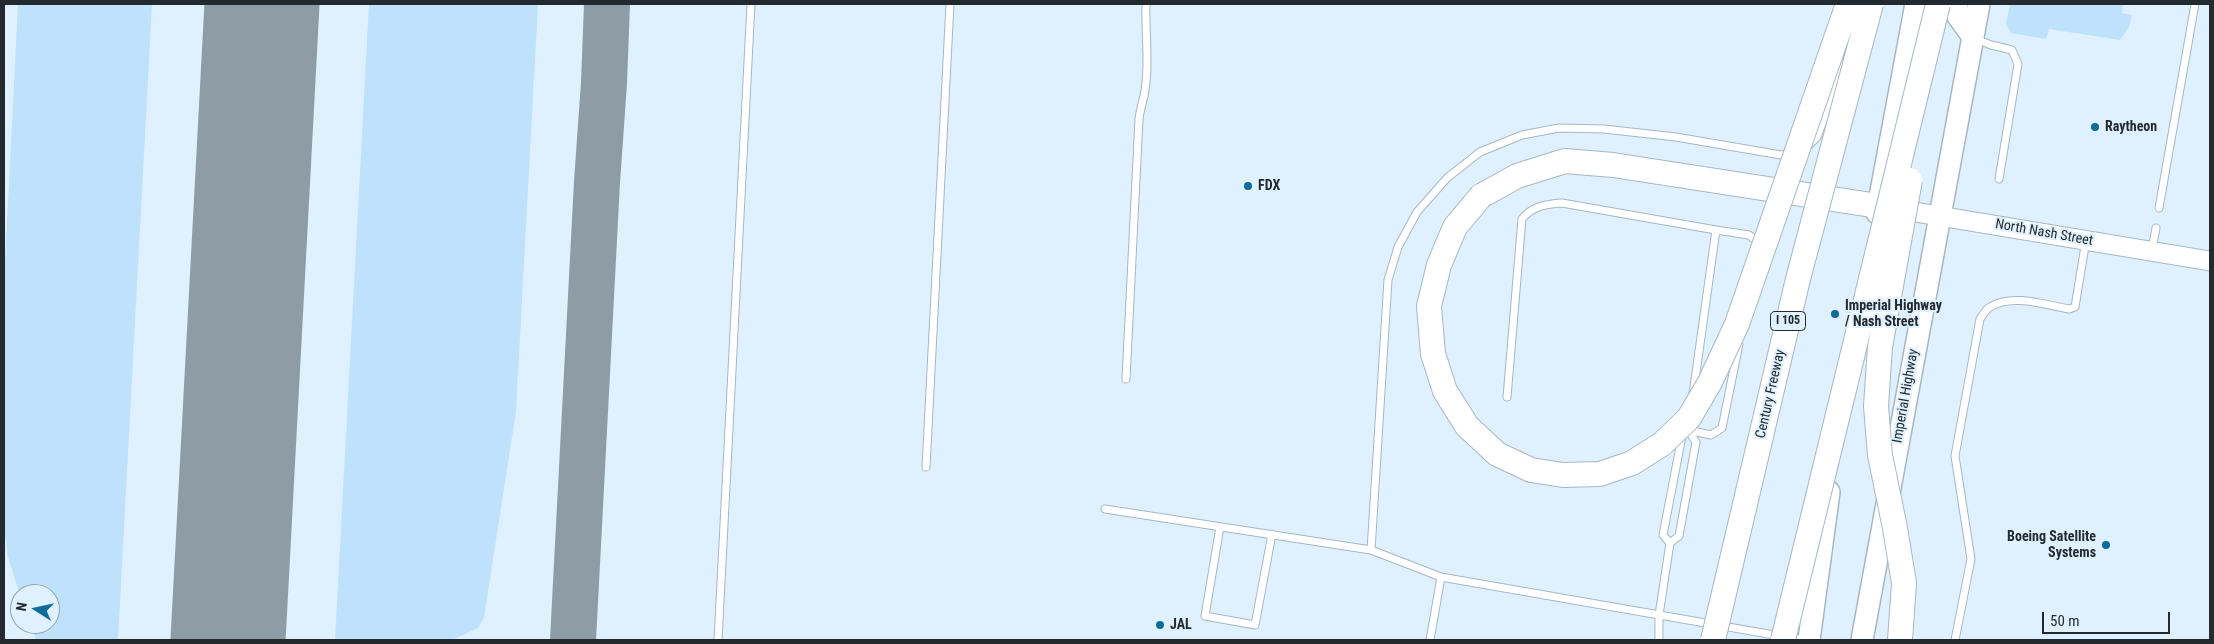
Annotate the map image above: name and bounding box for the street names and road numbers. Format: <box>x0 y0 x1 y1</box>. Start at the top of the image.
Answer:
street label: North Nash Street <box>1994 216 2094 250</box>
road number: I 105 <box>1770 312 1806 331</box>
street label: Century Freeway <box>1753 348 1789 440</box>
street label: Imperial Highway <box>1889 348 1923 444</box>

